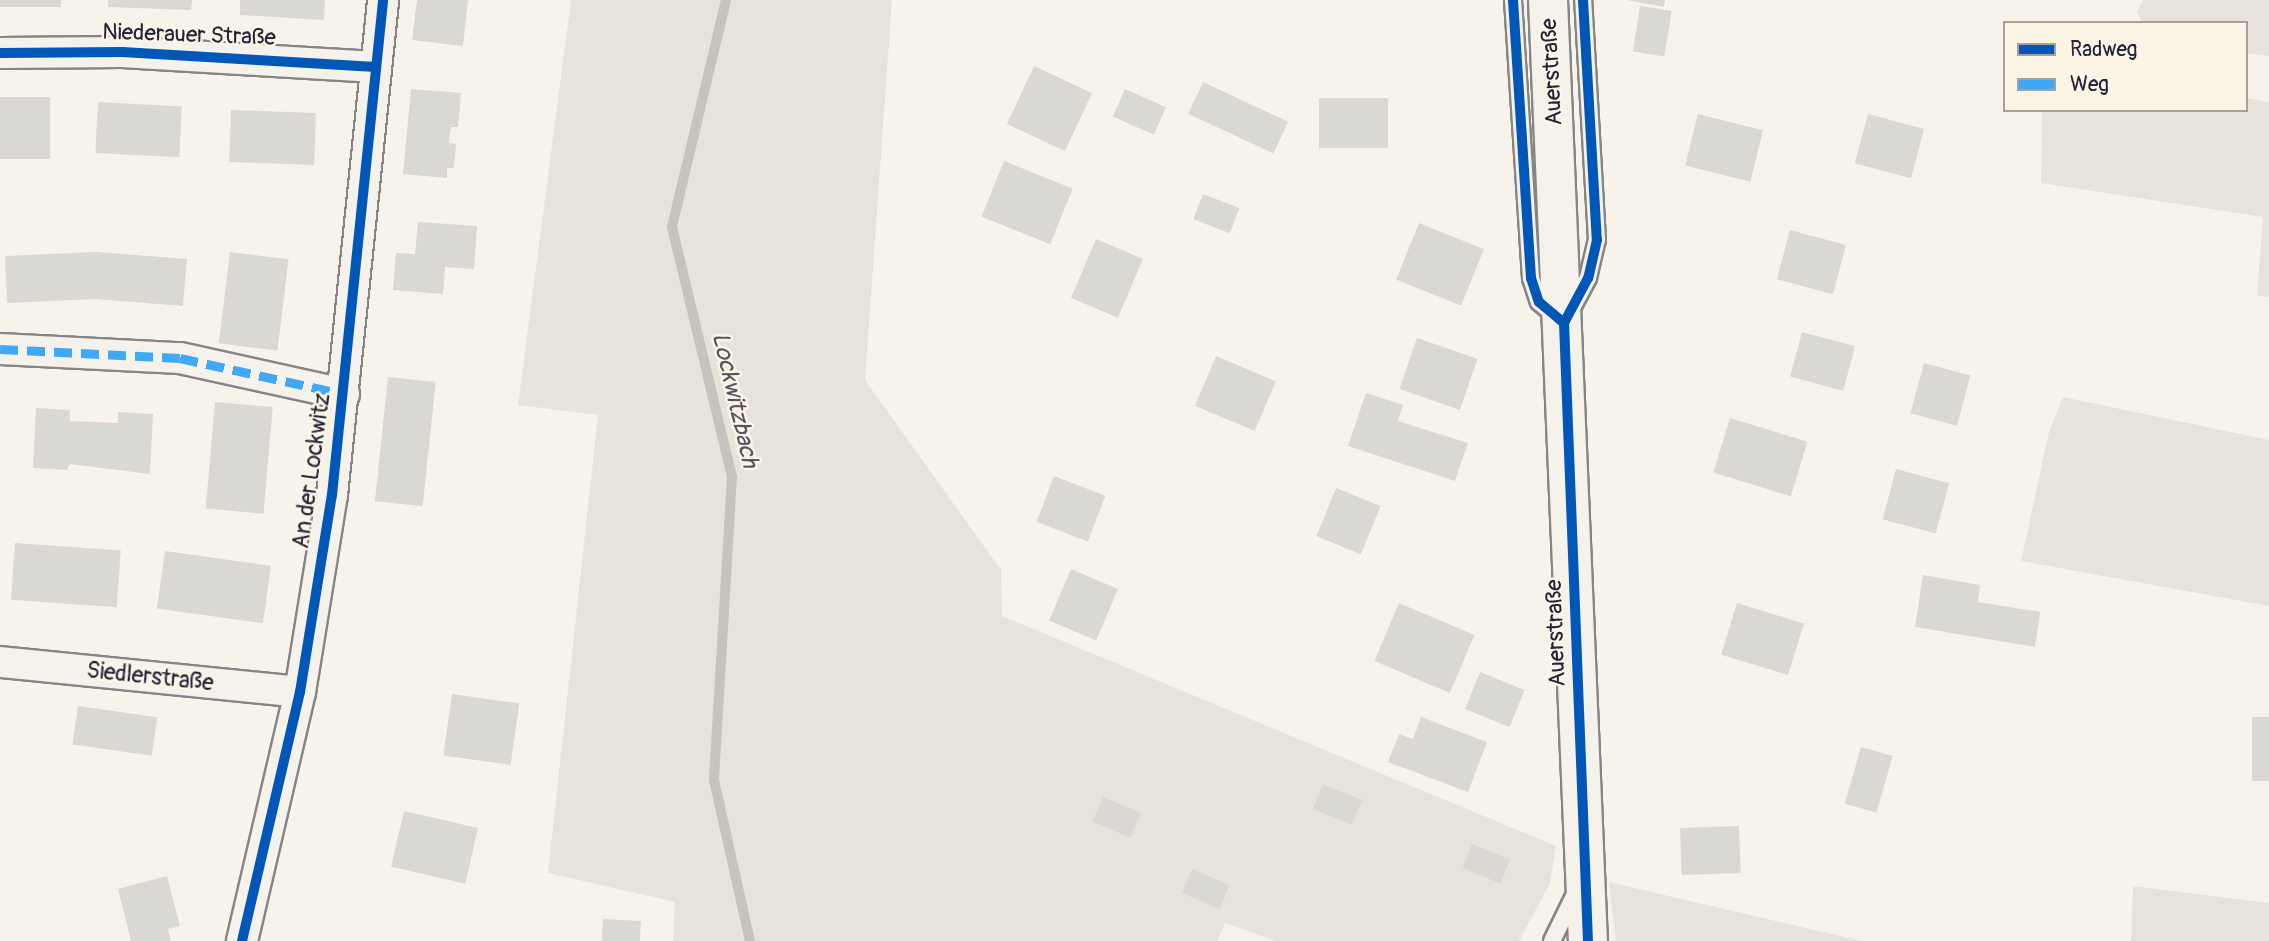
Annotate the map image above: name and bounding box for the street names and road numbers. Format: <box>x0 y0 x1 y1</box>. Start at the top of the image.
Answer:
street label: Niederauer Straße <box>102 18 276 52</box>
street label: Auerstraße <box>1535 18 1569 126</box>
street label: An der Lockwitz <box>287 392 337 550</box>
street label: Auerstraße <box>1540 579 1572 687</box>
street label: Siedlerstraße <box>85 657 215 697</box>

